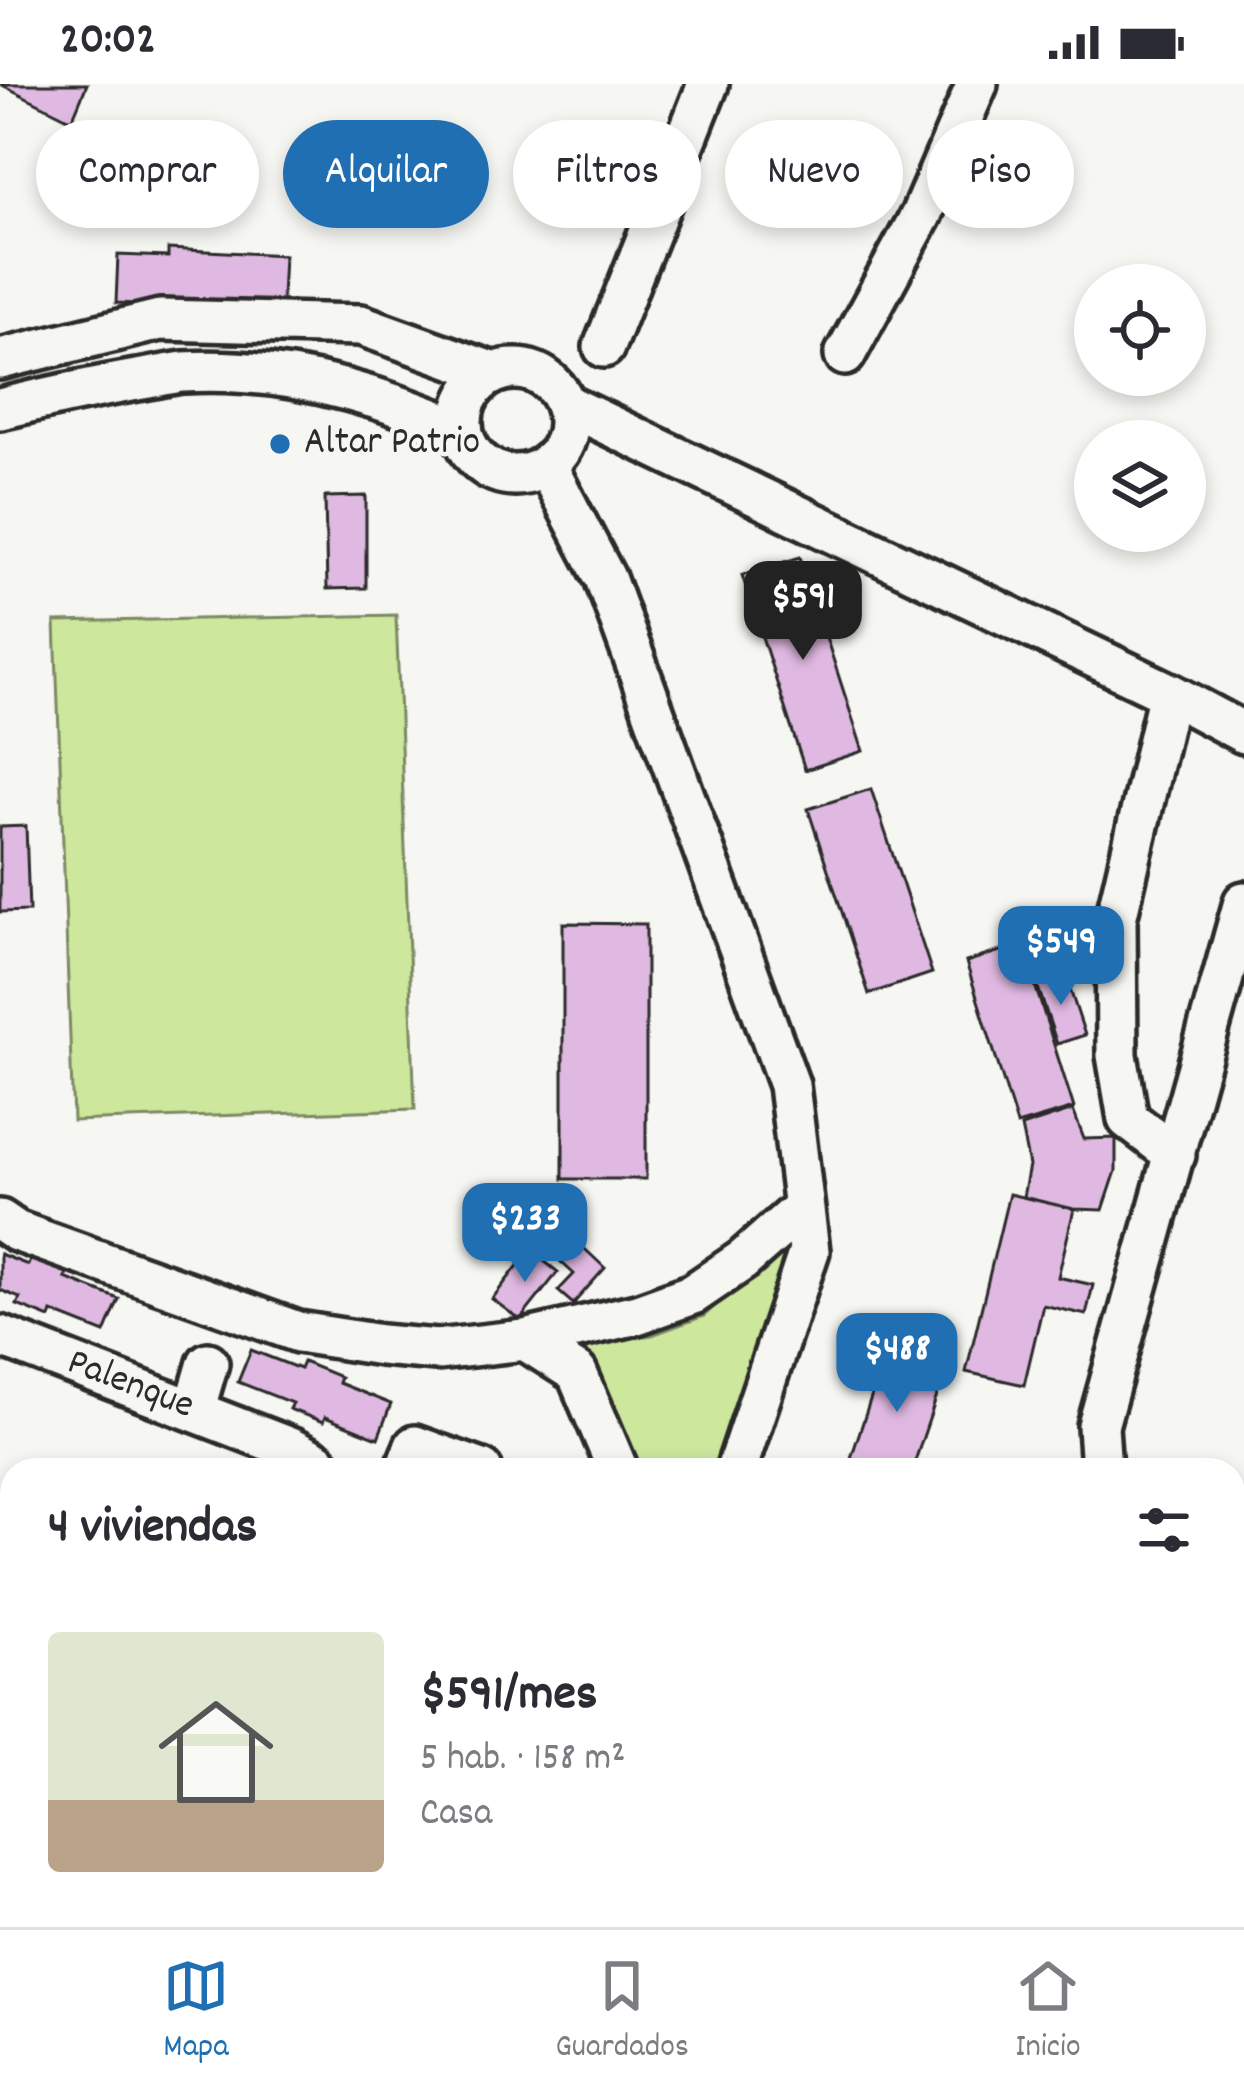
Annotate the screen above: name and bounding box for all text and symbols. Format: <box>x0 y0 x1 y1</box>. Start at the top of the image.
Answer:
text: 20:02 <box>60 10 156 74</box>
chip: Comprar <box>36 120 259 228</box>
chip: Alquilar <box>283 120 489 228</box>
chip: Filtros <box>513 120 701 228</box>
chip: Nuevo <box>725 120 903 228</box>
chip: Piso <box>927 120 1074 228</box>
map controls <box>1074 264 1206 552</box>
button: locate <box>1074 264 1206 396</box>
place label: Altar Patrio <box>304 417 480 472</box>
button: layers <box>1074 420 1206 552</box>
marker: Altar Patrio <box>267 431 293 457</box>
pin: $591 <box>732 561 874 663</box>
text: $591 <box>771 572 835 627</box>
pin: $549 <box>990 906 1132 1008</box>
text: $549 <box>1025 917 1097 972</box>
pin: $233 <box>454 1183 596 1285</box>
text: $233 <box>489 1194 561 1249</box>
pin: $488 <box>826 1313 968 1415</box>
text: $488 <box>863 1324 931 1379</box>
street label: Palenque <box>59 1337 201 1435</box>
text: 4 viviendas <box>48 1494 257 1566</box>
icon: filters <box>1131 1497 1197 1563</box>
text: $591/mes <box>420 1661 597 1733</box>
icon: home <box>144 1680 288 1824</box>
text: 5 hab. · 158 m² <box>420 1733 625 1788</box>
text: Casa <box>420 1788 492 1843</box>
tab: Mapa <box>163 1953 229 2072</box>
tab: Guardados <box>555 1953 689 2072</box>
tab: Inicio <box>1015 1953 1081 2072</box>

